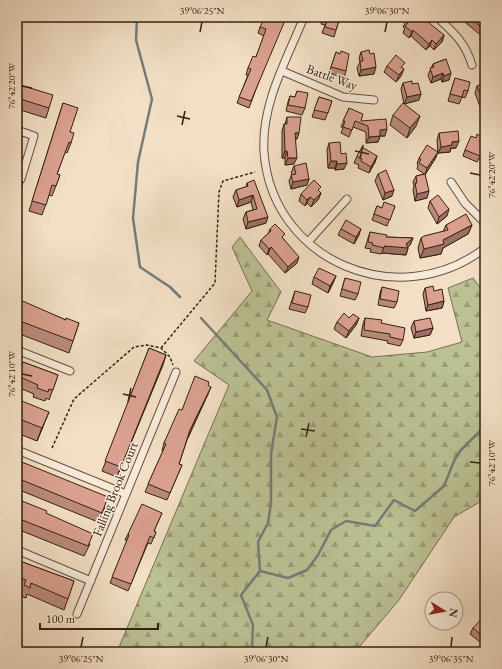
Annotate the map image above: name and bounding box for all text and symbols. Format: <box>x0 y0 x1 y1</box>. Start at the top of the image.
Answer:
text: 39°06'25"N <box>180 4 225 17</box>
text: 39°06'30"N <box>365 4 410 17</box>
street label: Battle Way <box>304 60 360 94</box>
text: 76°42'20"W <box>5 62 18 109</box>
text: 76°42'20"W <box>485 151 498 198</box>
text: 76°42'10"W <box>5 350 18 397</box>
street label: Falling Brook Court <box>88 439 142 539</box>
text: 76°42'10"W <box>485 439 498 486</box>
north arrow <box>424 591 464 631</box>
scale bar <box>40 605 158 631</box>
text: N <box>446 607 462 619</box>
text: 100 m <box>46 611 76 627</box>
text: 39°06'25"N <box>59 652 104 665</box>
text: 39°06'30"N <box>244 652 289 665</box>
text: 39°06'35"N <box>429 652 474 665</box>

